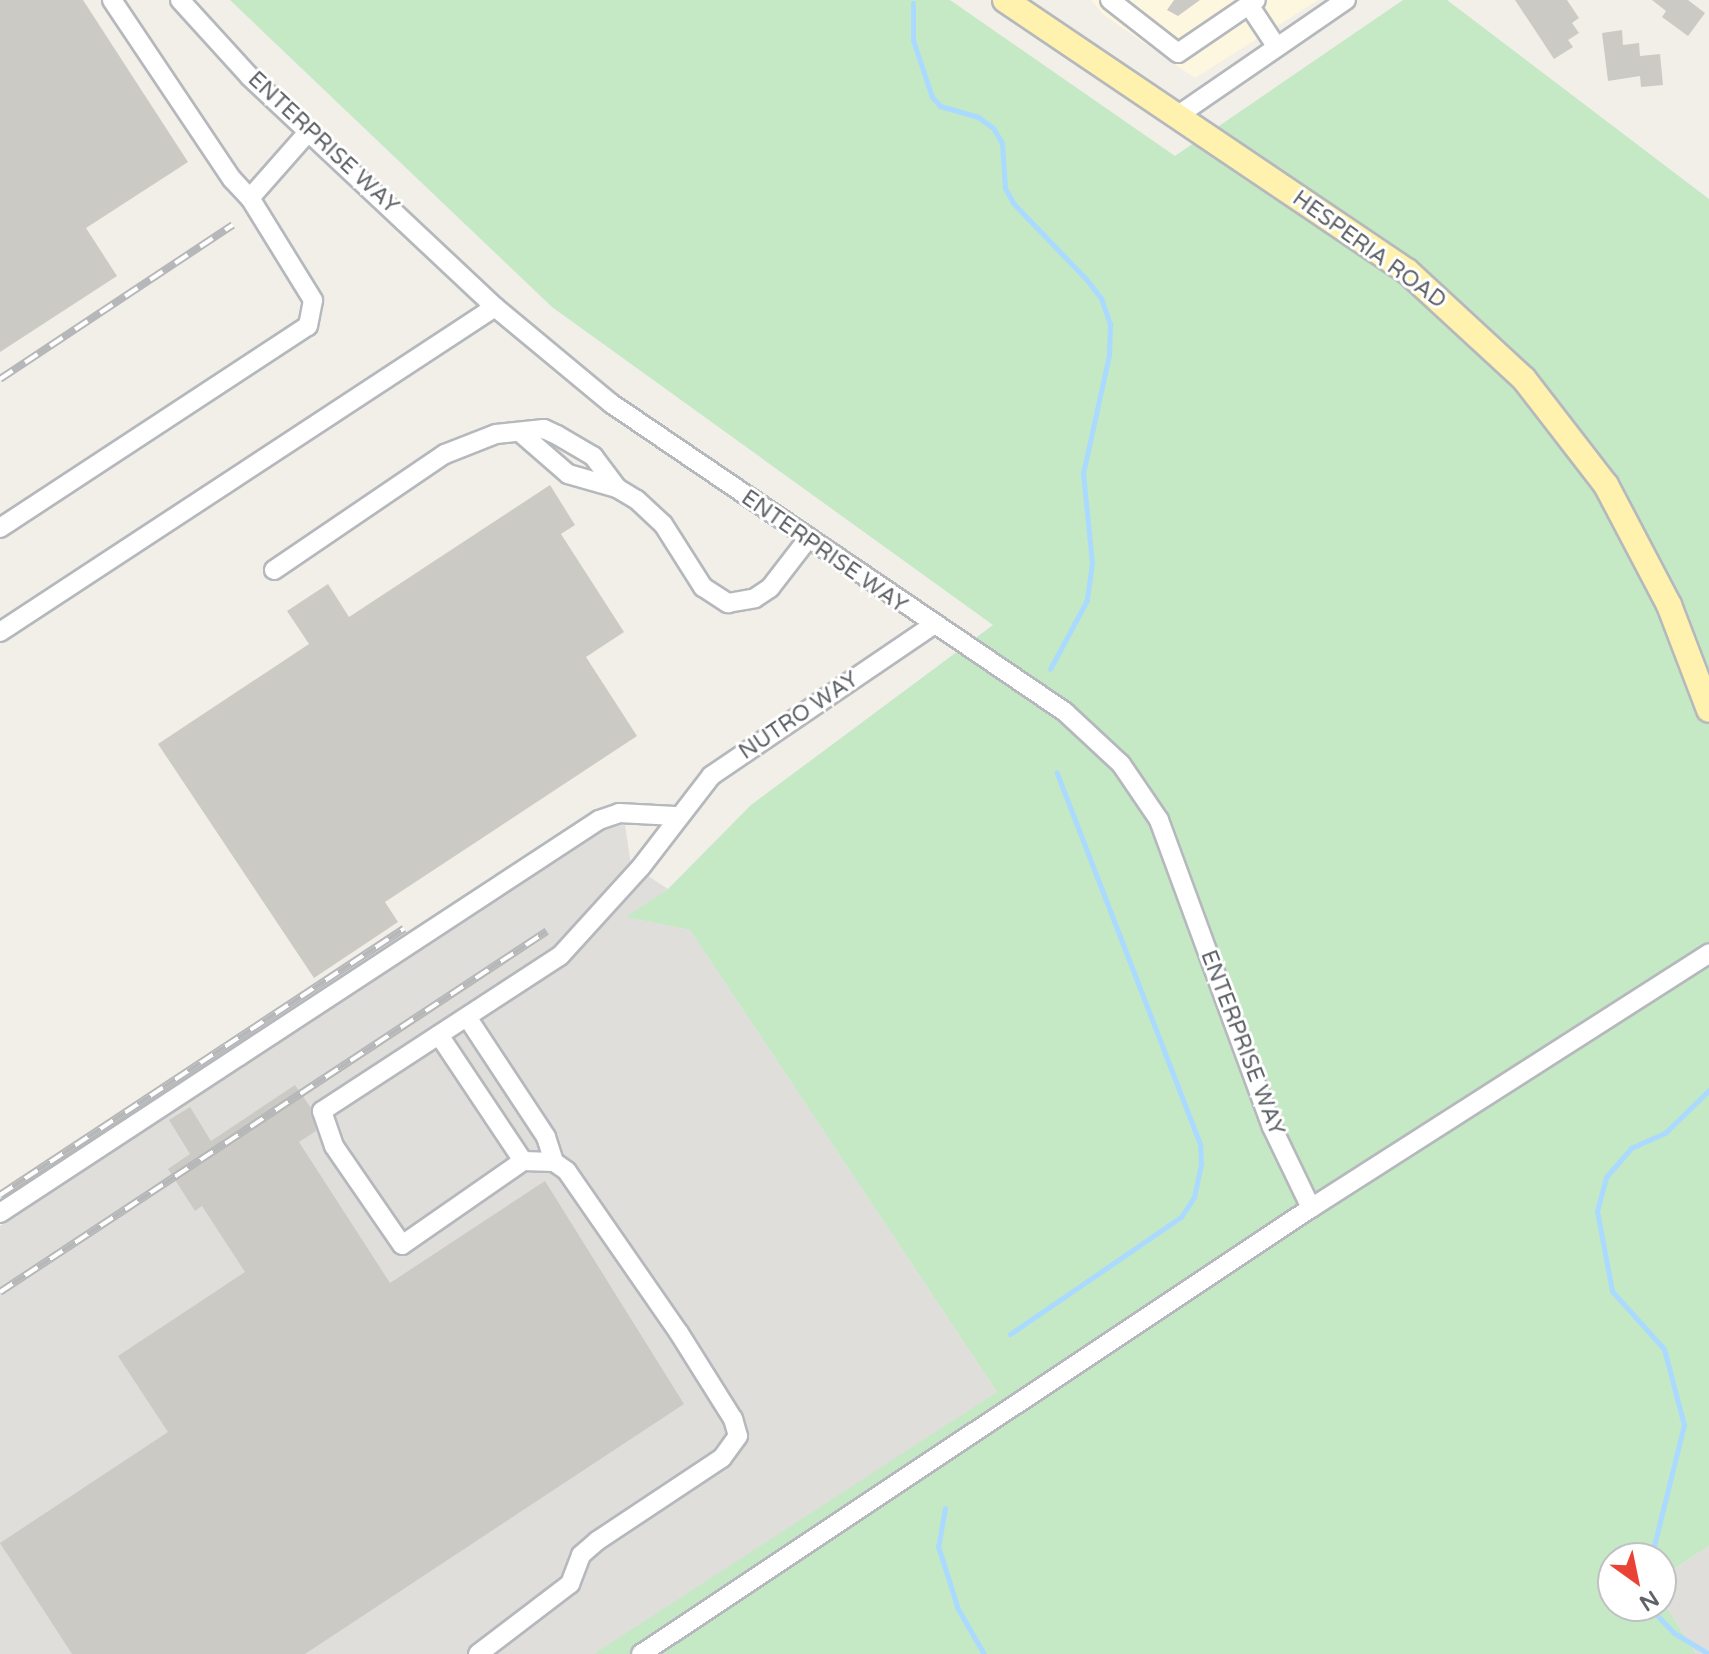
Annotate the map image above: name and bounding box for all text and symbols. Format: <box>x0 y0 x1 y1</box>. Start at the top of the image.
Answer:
street label: ENTERPRISE WAY <box>242 66 404 220</box>
street label: HESPERIA ROAD <box>1287 185 1451 315</box>
street label: ENTERPRISE WAY <box>736 485 912 619</box>
street label: NUTRO WAY <box>734 666 864 766</box>
street label: ENTERPRISE WAY <box>1195 947 1289 1139</box>
north arrow <box>1597 1542 1677 1622</box>
text: N <box>1634 1585 1663 1616</box>

